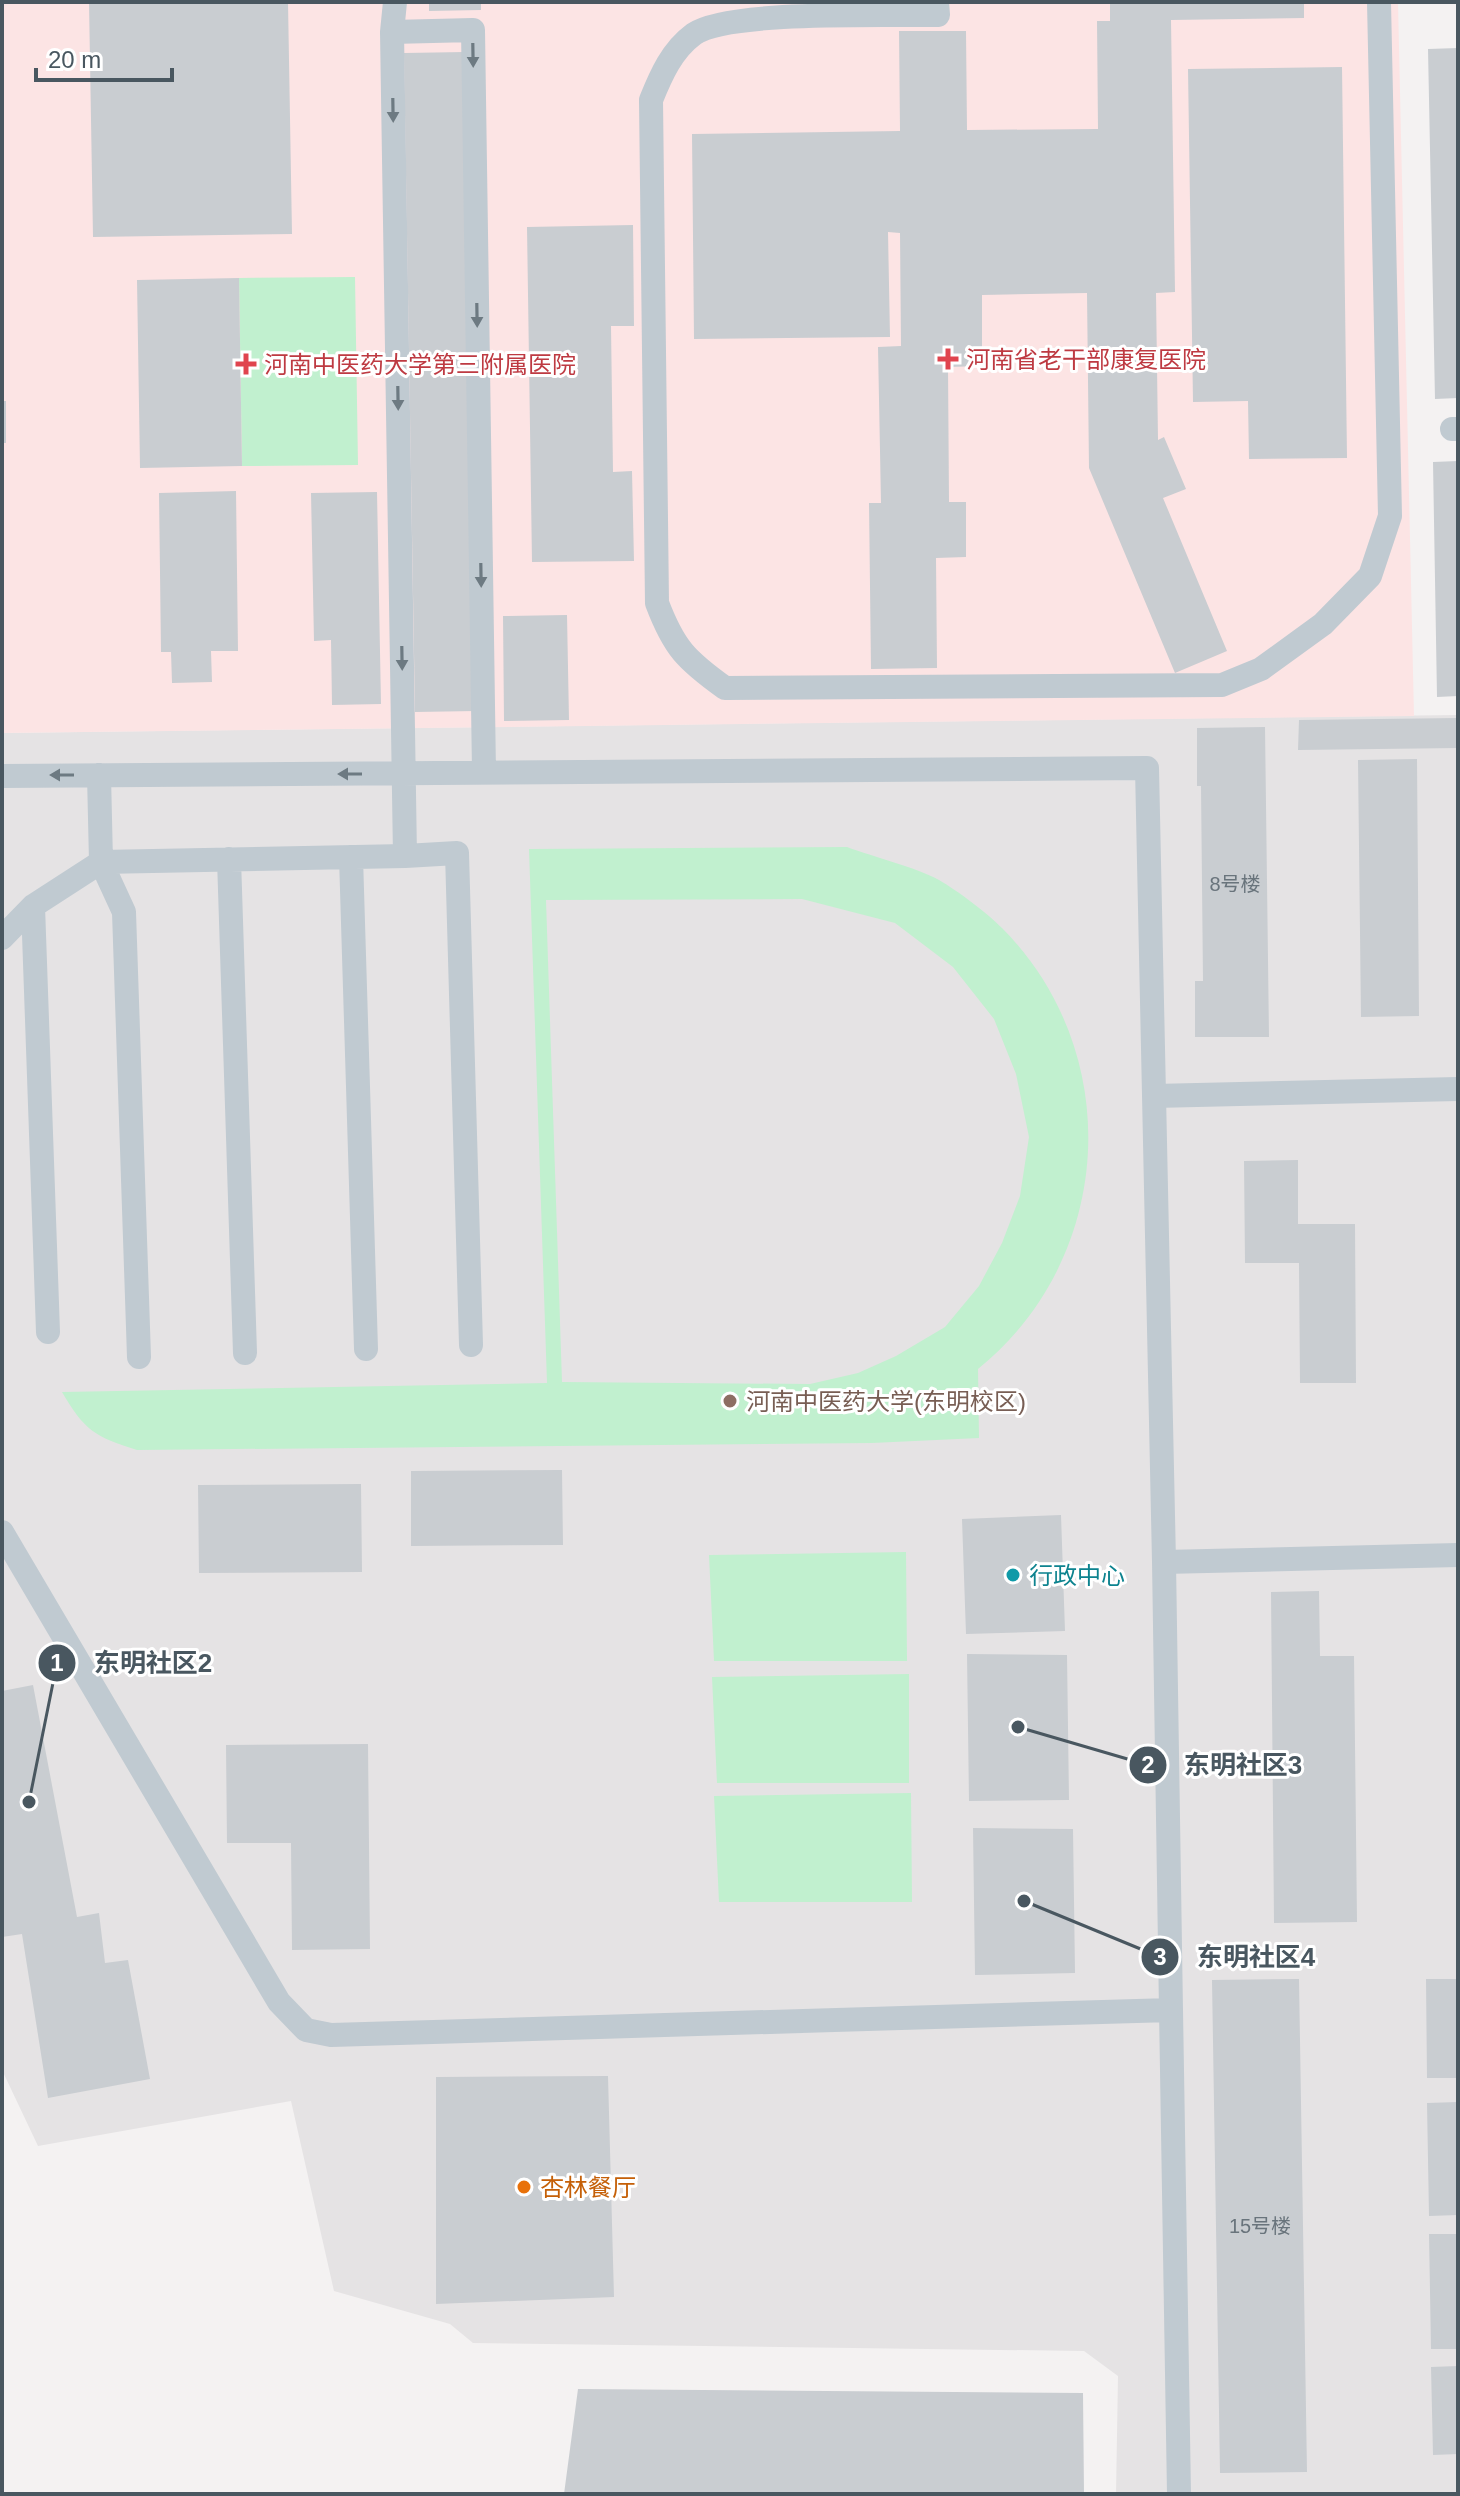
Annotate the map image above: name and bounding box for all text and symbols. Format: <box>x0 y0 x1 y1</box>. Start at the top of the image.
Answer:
scale bar <box>36 32 172 82</box>
one-way arrow <box>467 43 479 68</box>
text: 20 m <box>48 46 101 73</box>
one-way arrow <box>387 98 399 123</box>
one-way arrow <box>471 303 483 328</box>
place label: 河南省老干部康复医院 <box>966 346 1206 373</box>
marker: 河南省老干部康复医院 <box>937 348 959 370</box>
place label: 河南中医药大学第三附属医院 <box>264 351 576 378</box>
marker: 河南中医药大学第三附属医院 <box>235 353 257 375</box>
one-way arrow <box>391 386 404 411</box>
one-way arrow <box>475 563 487 588</box>
one-way arrow <box>396 646 408 671</box>
one-way arrow <box>337 767 362 780</box>
one-way arrow <box>49 769 74 781</box>
house number: 8号楼 <box>1209 873 1261 895</box>
place label: 河南中医药大学(东明校区) <box>746 1388 1026 1415</box>
marker: 河南中医药大学(东明校区) <box>721 1392 739 1410</box>
place label: 行政中心 <box>1029 1562 1125 1589</box>
marker: 行政中心 <box>1004 1566 1022 1584</box>
callout: 东明社区2 <box>37 1638 228 1688</box>
text: 东明社区2 <box>94 1648 212 1678</box>
text: 1 <box>50 1649 64 1676</box>
callout: 东明社区3 <box>1128 1740 1318 1790</box>
text: 东明社区3 <box>1184 1750 1302 1780</box>
text: 2 <box>1141 1751 1155 1778</box>
callout: 东明社区4 <box>1140 1932 1331 1982</box>
text: 东明社区4 <box>1197 1942 1316 1972</box>
text: 3 <box>1153 1943 1167 1970</box>
place label: 杏林餐厅 <box>540 2174 636 2201</box>
marker: 杏林餐厅 <box>515 2178 533 2196</box>
house number: 15号楼 <box>1229 2215 1291 2237</box>

